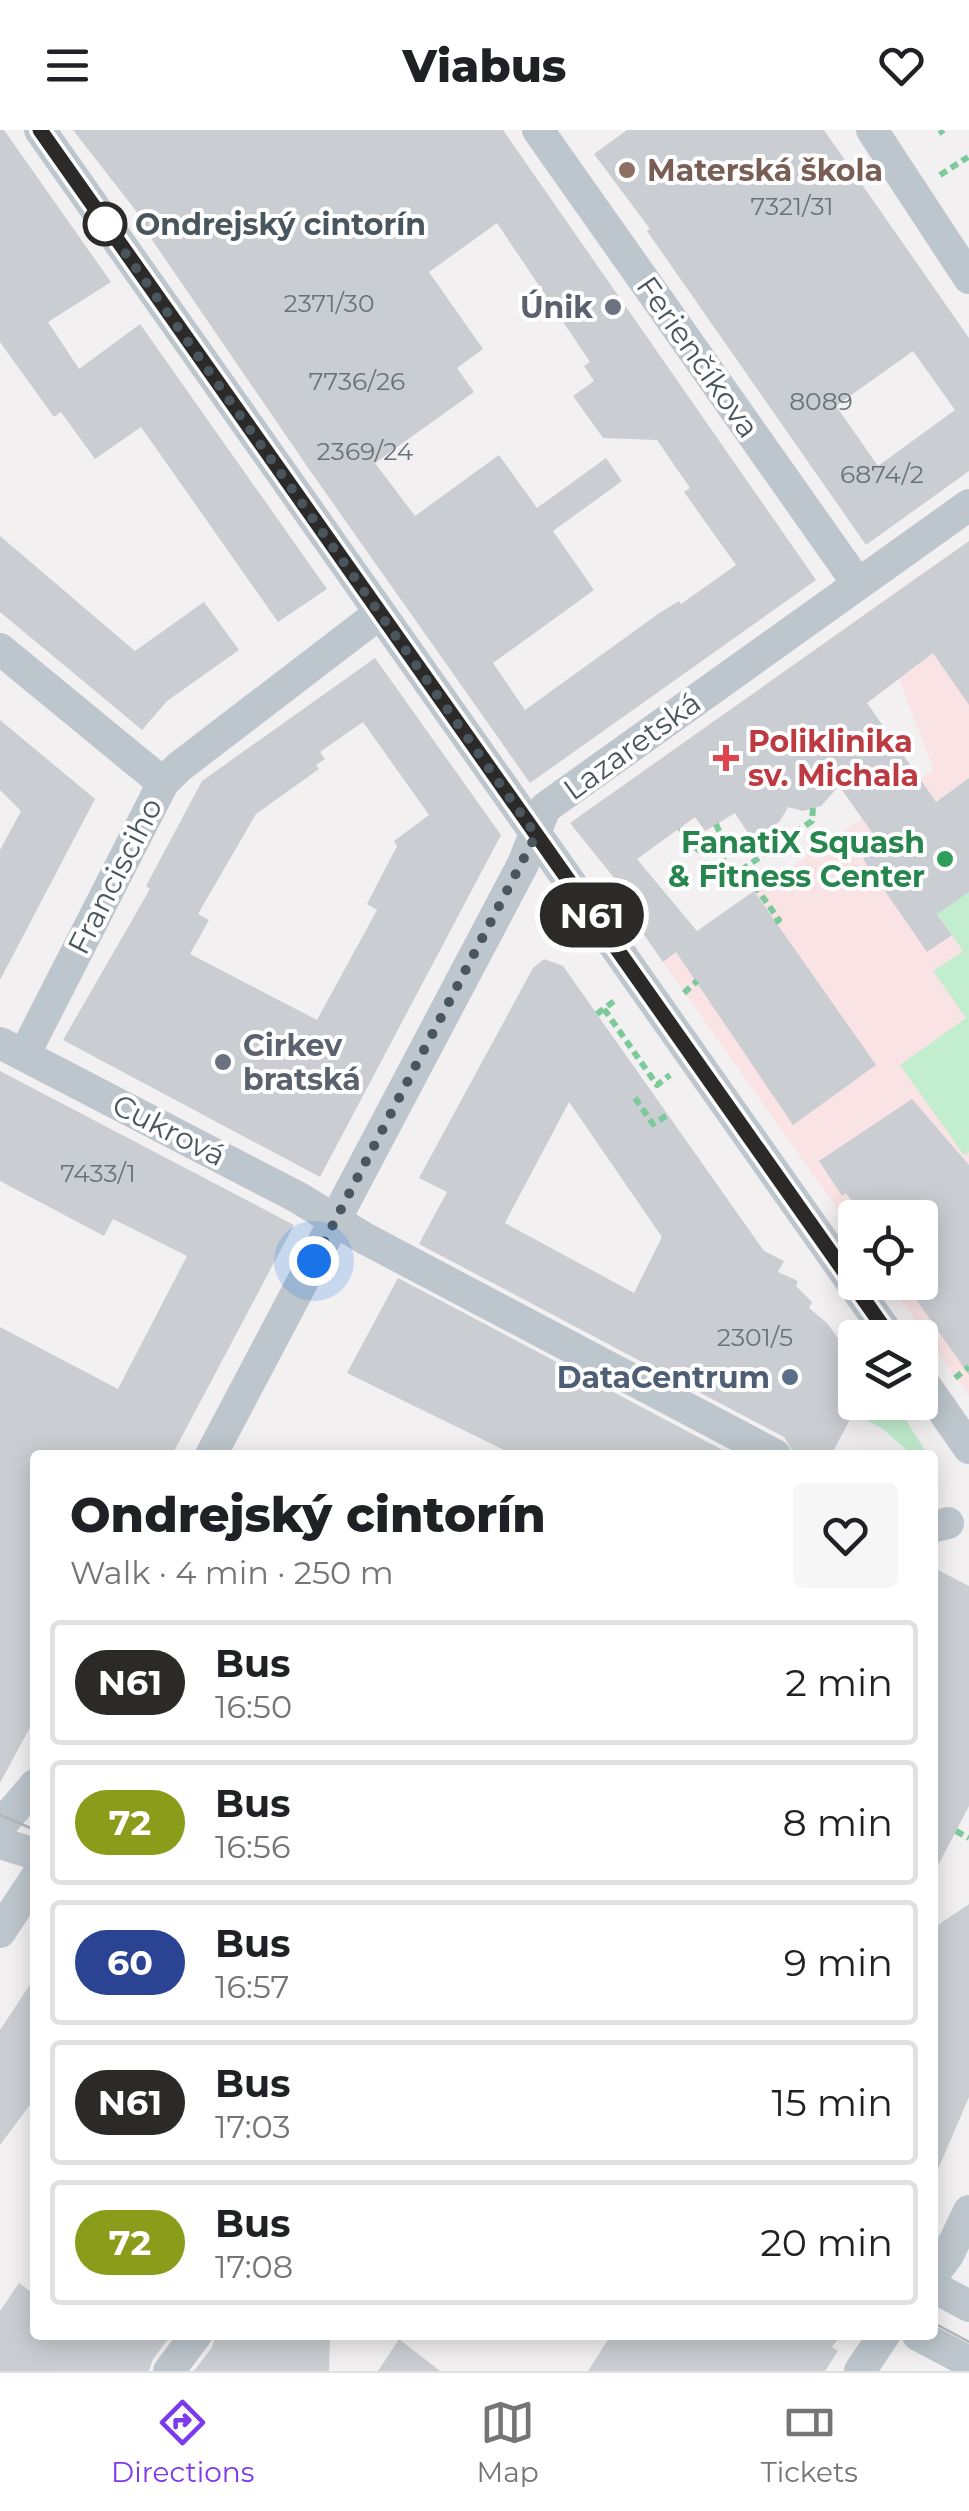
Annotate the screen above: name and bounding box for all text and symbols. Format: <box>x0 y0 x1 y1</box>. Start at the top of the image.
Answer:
icon: menu <box>40 38 95 93</box>
text: Viabus <box>403 38 566 93</box>
icon: heart <box>874 38 929 93</box>
place label: Materská škola <box>647 152 883 189</box>
marker: Materská škola <box>616 159 638 181</box>
house number: 7321/31 <box>750 191 834 221</box>
marker: Ondrejský cintorín <box>84 203 126 245</box>
place label: Ondrejský cintorín <box>135 206 426 243</box>
street label: Ferienčíkova <box>629 269 767 445</box>
house number: 2371/30 <box>283 288 375 318</box>
place label: Únik <box>520 289 593 326</box>
marker: Únik <box>602 296 624 318</box>
house number: 7736/26 <box>309 366 405 396</box>
house number: 8089 <box>789 386 853 416</box>
house number: 2369/24 <box>317 436 414 466</box>
house number: 6874/2 <box>840 459 924 489</box>
street label: Lazaretská <box>556 684 708 808</box>
place label: Poliklinika sv. Michala <box>748 723 919 794</box>
marker: Poliklinika sv. Michala <box>713 745 739 771</box>
street label: Francisciho <box>60 792 170 960</box>
place label: FanatiX Squash & Fitness Center <box>668 824 925 895</box>
marker: FanatiX Squash & Fitness Center <box>934 848 956 870</box>
line badge: N61 <box>534 882 650 948</box>
text: N61 <box>560 894 624 937</box>
place label: Cirkev bratská <box>243 1027 361 1098</box>
marker: Cirkev bratská <box>212 1051 234 1073</box>
street label: Cukrová <box>106 1086 232 1174</box>
house number: 7433/1 <box>60 1158 136 1188</box>
map controls <box>838 1200 938 1420</box>
button: locate <box>838 1200 938 1300</box>
your location <box>289 1236 339 1286</box>
button: layers <box>838 1320 938 1420</box>
house number: 2301/5 <box>717 1322 793 1352</box>
place label: DataCentrum <box>557 1359 770 1396</box>
marker: DataCentrum <box>779 1366 801 1388</box>
button: heart <box>793 1483 898 1588</box>
text: Ondrejský cintorín <box>70 1486 546 1544</box>
text: Walk · 4 min · 250 m <box>70 1553 394 1592</box>
text: Bus <box>215 1640 290 1687</box>
text: 2 min <box>785 1659 893 1706</box>
text: N61 <box>98 1661 162 1704</box>
text: 16:50 <box>215 1687 292 1726</box>
text: Bus <box>215 1780 290 1827</box>
text: 8 min <box>783 1799 893 1846</box>
text: 72 <box>109 1801 151 1844</box>
text: 16:56 <box>215 1827 290 1866</box>
text: Bus <box>215 1920 290 1967</box>
text: 9 min <box>784 1939 893 1986</box>
text: 60 <box>107 1941 153 1984</box>
text: 16:57 <box>215 1967 289 2006</box>
text: Bus <box>215 2060 290 2107</box>
text: 15 min <box>772 2079 893 2126</box>
text: N61 <box>98 2081 162 2124</box>
text: 17:03 <box>215 2107 290 2146</box>
text: Bus <box>215 2200 290 2247</box>
text: 20 min <box>760 2219 893 2266</box>
text: 72 <box>109 2221 151 2264</box>
text: 17:08 <box>215 2247 293 2286</box>
tab: Directions <box>111 2395 254 2489</box>
tab: Map <box>476 2395 539 2489</box>
tab: Tickets <box>761 2395 858 2489</box>

